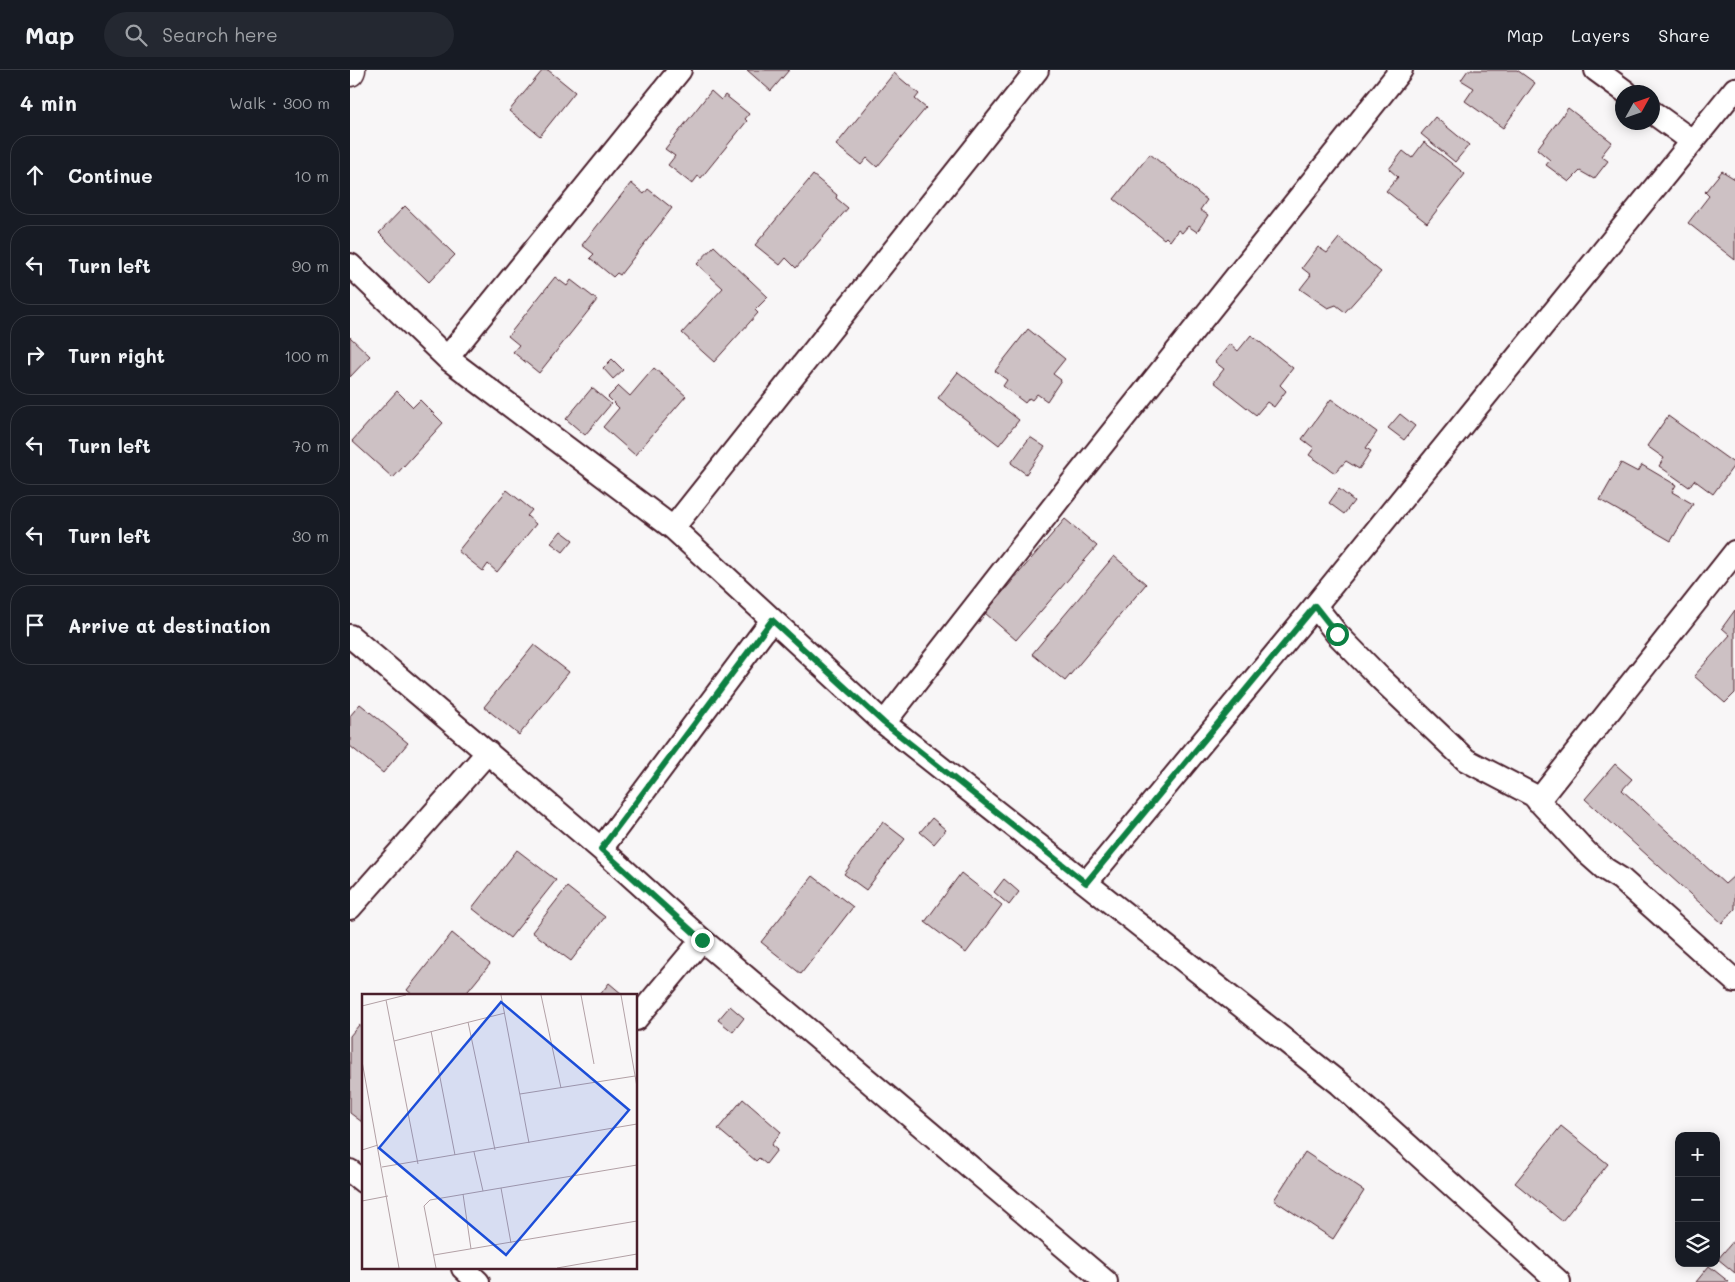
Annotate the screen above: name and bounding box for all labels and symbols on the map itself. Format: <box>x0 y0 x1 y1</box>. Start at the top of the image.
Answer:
north arrow <box>1615 85 1660 130</box>
route start <box>1326 623 1349 646</box>
route end <box>691 929 714 952</box>
inset map <box>362 994 638 1270</box>

